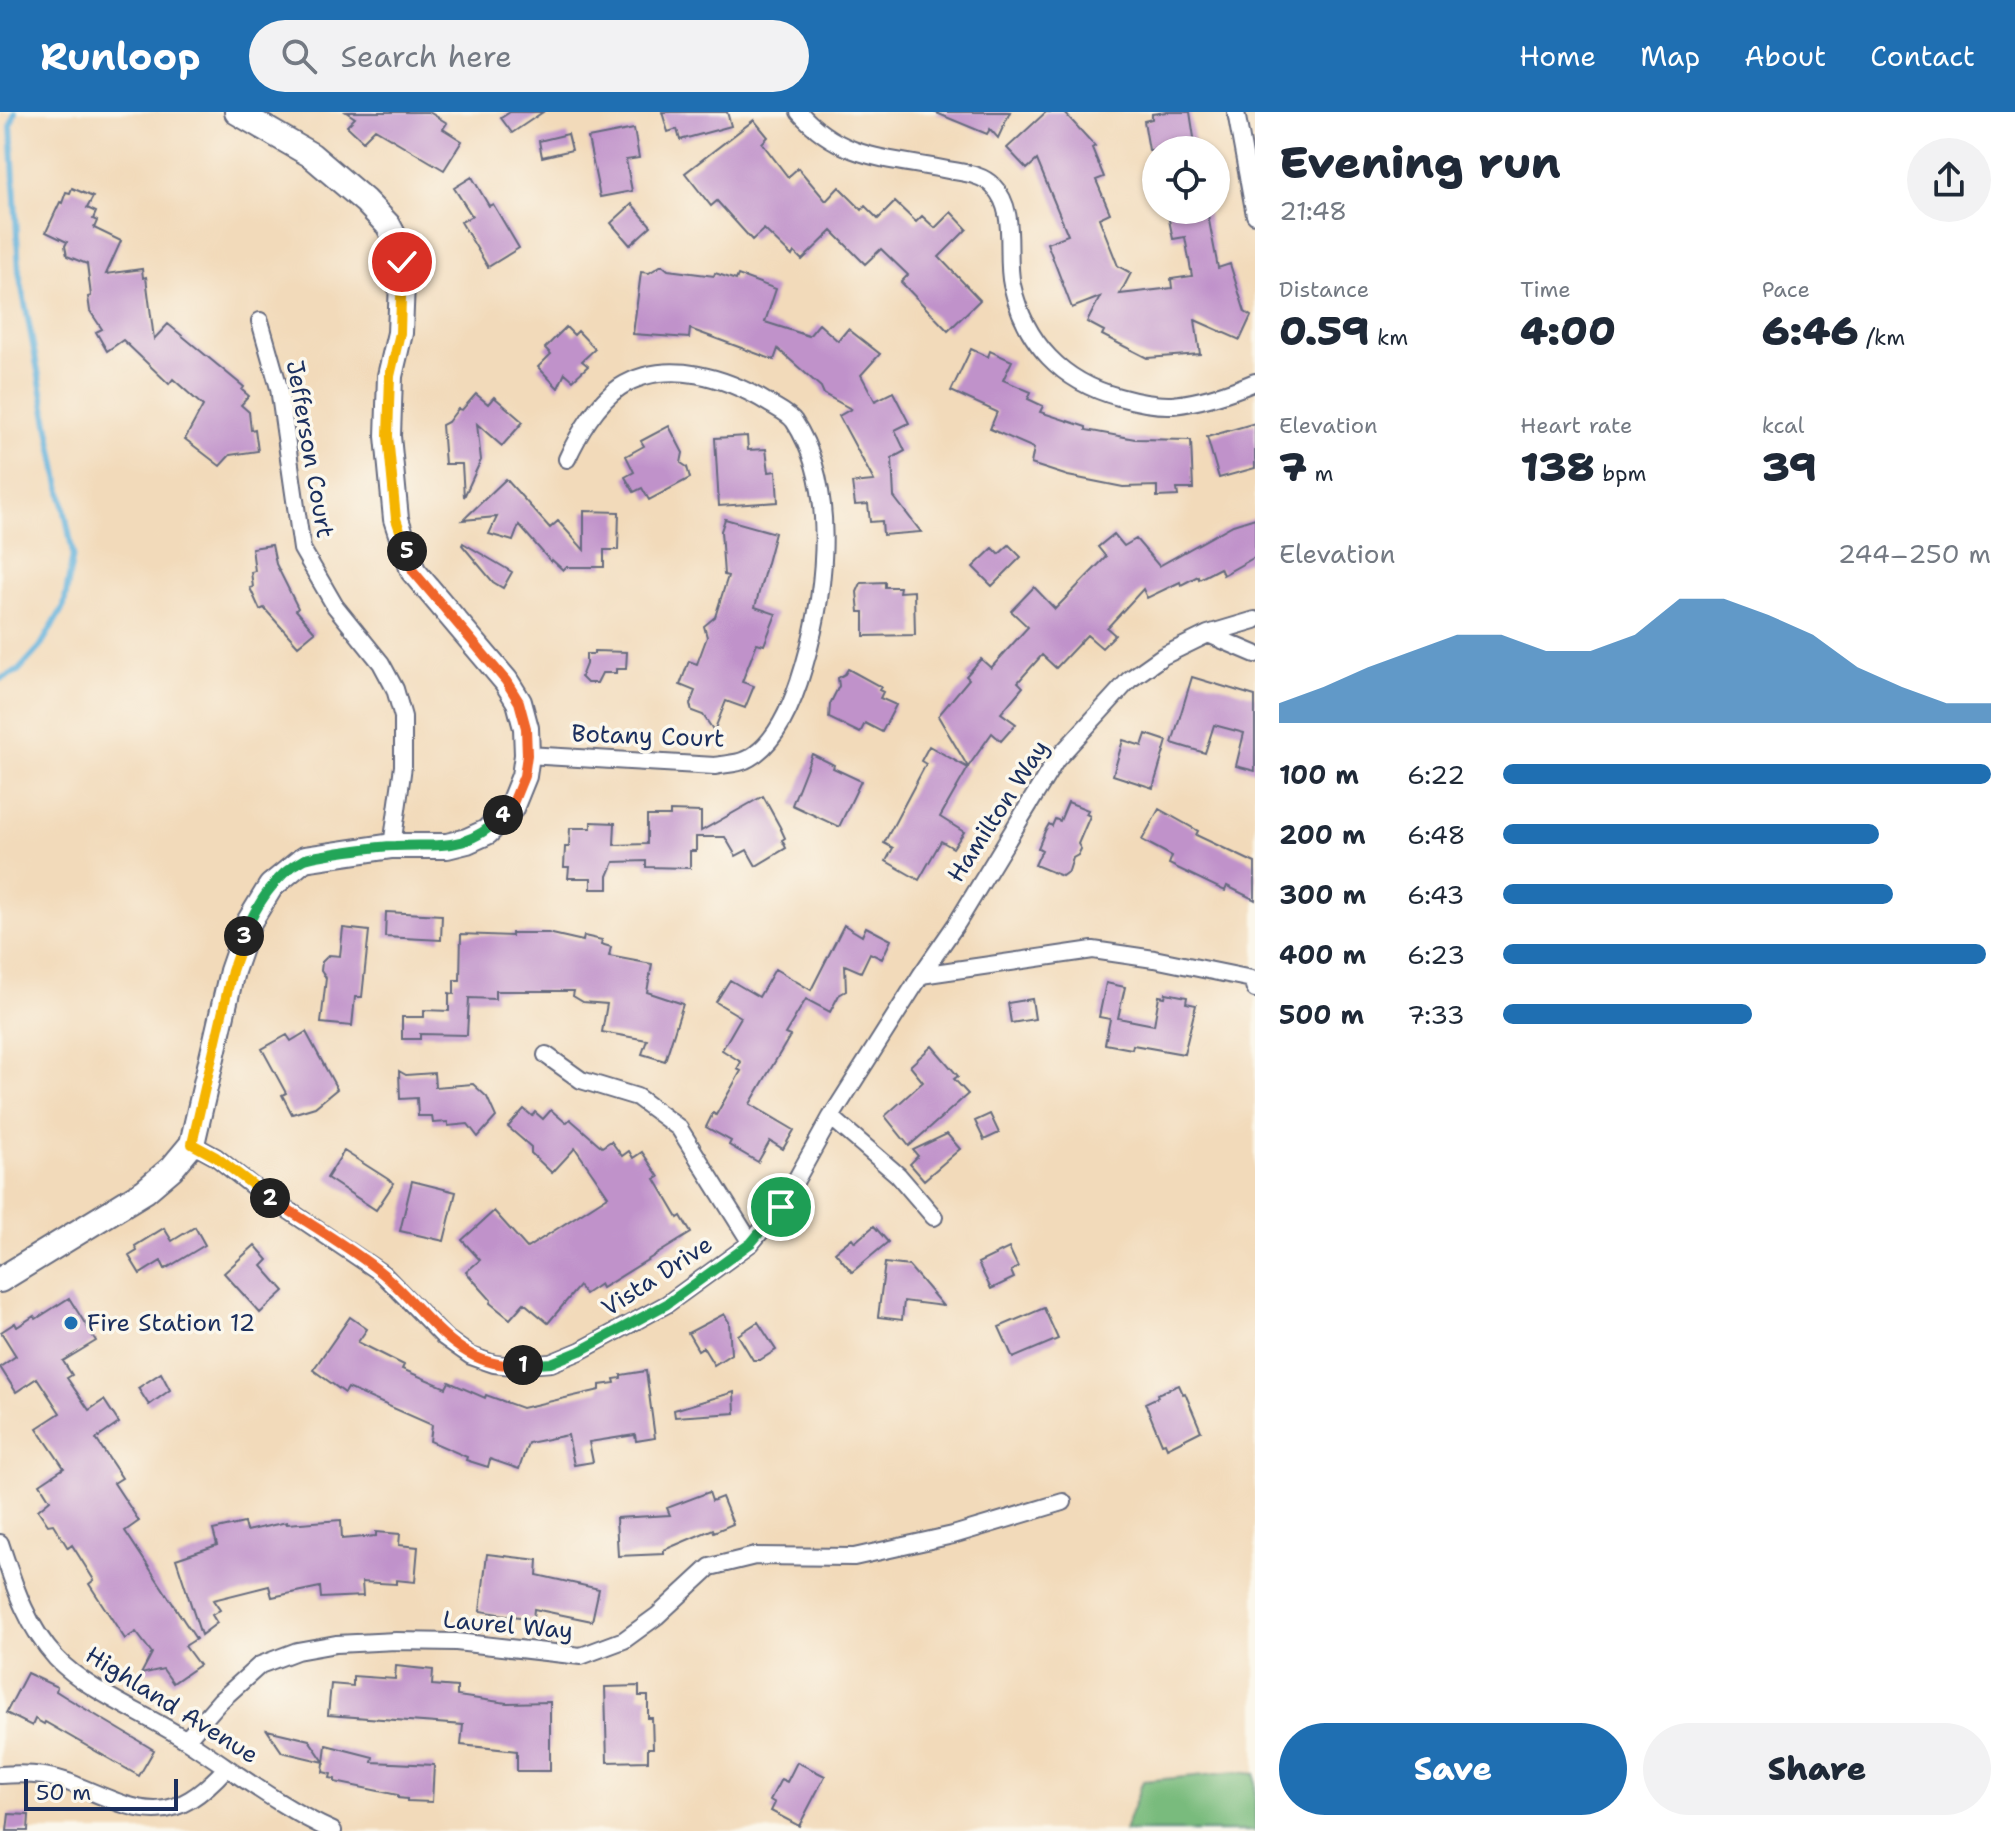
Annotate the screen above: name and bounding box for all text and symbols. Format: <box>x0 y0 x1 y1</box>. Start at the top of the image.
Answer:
search box <box>249 20 809 92</box>
text: Runloop <box>40 31 201 82</box>
icon: search <box>277 34 321 78</box>
text: Search here <box>341 36 512 77</box>
text: Home <box>1519 37 1596 75</box>
text: Map <box>1640 37 1700 75</box>
text: About <box>1744 37 1826 75</box>
text: Contact <box>1870 37 1975 75</box>
text: Evening run <box>1279 133 1561 192</box>
map controls <box>1142 136 1230 224</box>
button: locate <box>1142 136 1230 224</box>
button: share <box>1907 138 1991 222</box>
text: 21:48 <box>1279 193 1347 228</box>
pin <box>368 228 436 296</box>
icon: check <box>380 240 424 284</box>
text: Distance <box>1279 275 1369 304</box>
text: Time <box>1520 275 1571 304</box>
text: Pace <box>1762 275 1810 304</box>
text: 0.59 <box>1279 304 1370 358</box>
text: 4:00 <box>1520 304 1616 358</box>
text: 6:46 <box>1762 304 1858 358</box>
text: km <box>1370 323 1408 352</box>
text: /km <box>1858 323 1905 352</box>
street label: Jefferson Court <box>279 357 341 541</box>
text: Elevation <box>1279 411 1377 440</box>
text: Heart rate <box>1520 411 1632 440</box>
text: kcal <box>1762 411 1804 440</box>
text: 7 <box>1279 440 1307 494</box>
text: 138 <box>1520 440 1595 494</box>
text: 39 <box>1762 440 1817 494</box>
text: m <box>1307 459 1333 488</box>
text: bpm <box>1595 459 1646 488</box>
pin: 5 <box>387 531 427 571</box>
text: 5 <box>400 536 414 565</box>
text: Elevation <box>1279 536 1395 571</box>
text: 244–250 m <box>1838 536 1991 571</box>
street label: Botany Court <box>571 717 725 755</box>
street label: Hamilton Way <box>940 734 1056 888</box>
text: 100 m <box>1279 757 1359 792</box>
text: 6:22 <box>1407 757 1465 792</box>
pin: 4 <box>483 795 523 835</box>
text: 4 <box>495 800 511 829</box>
text: 200 m <box>1279 817 1366 852</box>
text: 6:48 <box>1407 817 1466 852</box>
text: 300 m <box>1279 877 1366 912</box>
text: 6:43 <box>1407 877 1465 912</box>
pin: 3 <box>224 916 264 956</box>
text: 3 <box>236 921 252 950</box>
text: 400 m <box>1279 937 1366 972</box>
text: 6:23 <box>1407 937 1465 972</box>
text: 500 m <box>1279 997 1364 1032</box>
text: 7:33 <box>1407 997 1465 1032</box>
pin <box>747 1173 815 1241</box>
pin: 2 <box>250 1178 290 1218</box>
text: 2 <box>262 1183 278 1212</box>
icon: arrive <box>759 1185 803 1229</box>
street label: Vista Drive <box>596 1228 718 1324</box>
place label: Fire Station 12 <box>87 1307 255 1339</box>
marker: Fire Station 12 <box>62 1314 80 1332</box>
pin: 1 <box>503 1345 543 1385</box>
text: 1 <box>518 1350 528 1379</box>
street label: Laurel Way <box>442 1603 574 1647</box>
street label: Highland Avenue <box>80 1639 264 1771</box>
button: Save <box>1279 1723 1627 1815</box>
button: Share <box>1643 1723 1991 1815</box>
scale bar <box>24 1775 178 1811</box>
text: 50 m <box>36 1778 91 1807</box>

